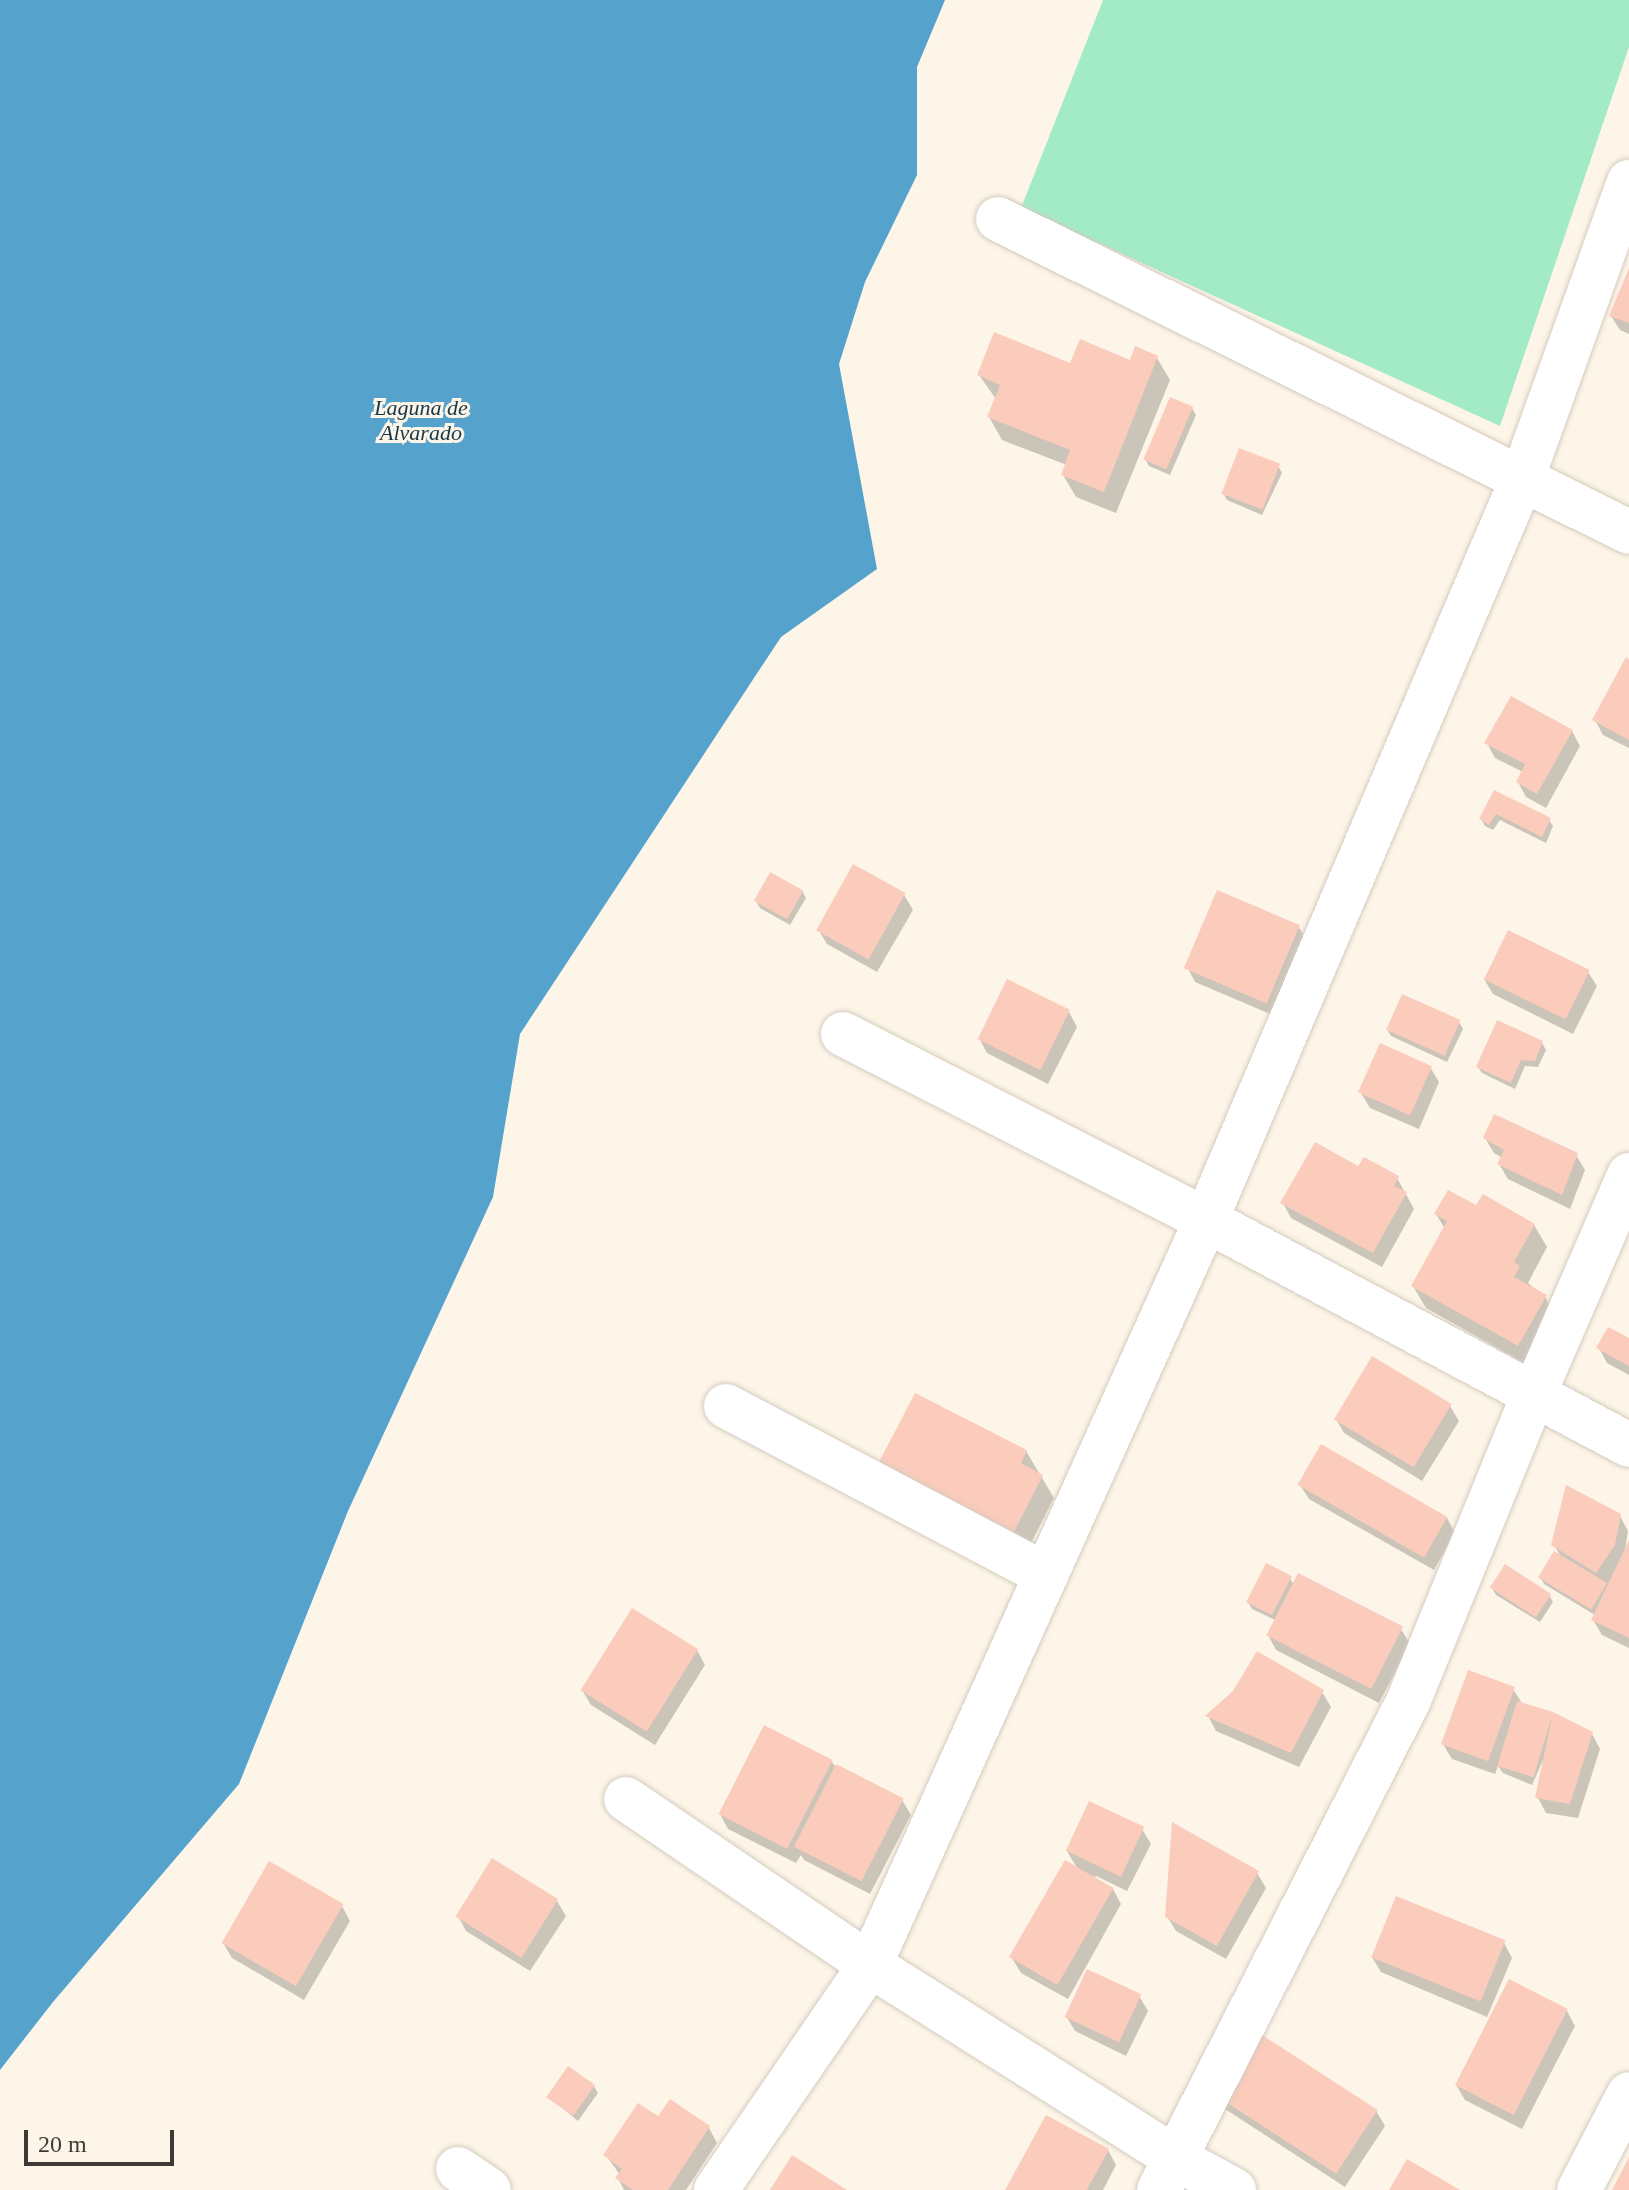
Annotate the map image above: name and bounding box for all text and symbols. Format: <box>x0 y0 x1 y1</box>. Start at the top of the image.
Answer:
water label: Laguna de Alvarado <box>374 394 468 446</box>
scale bar <box>28 2114 178 2164</box>
text: 20 m <box>38 2131 87 2157</box>

